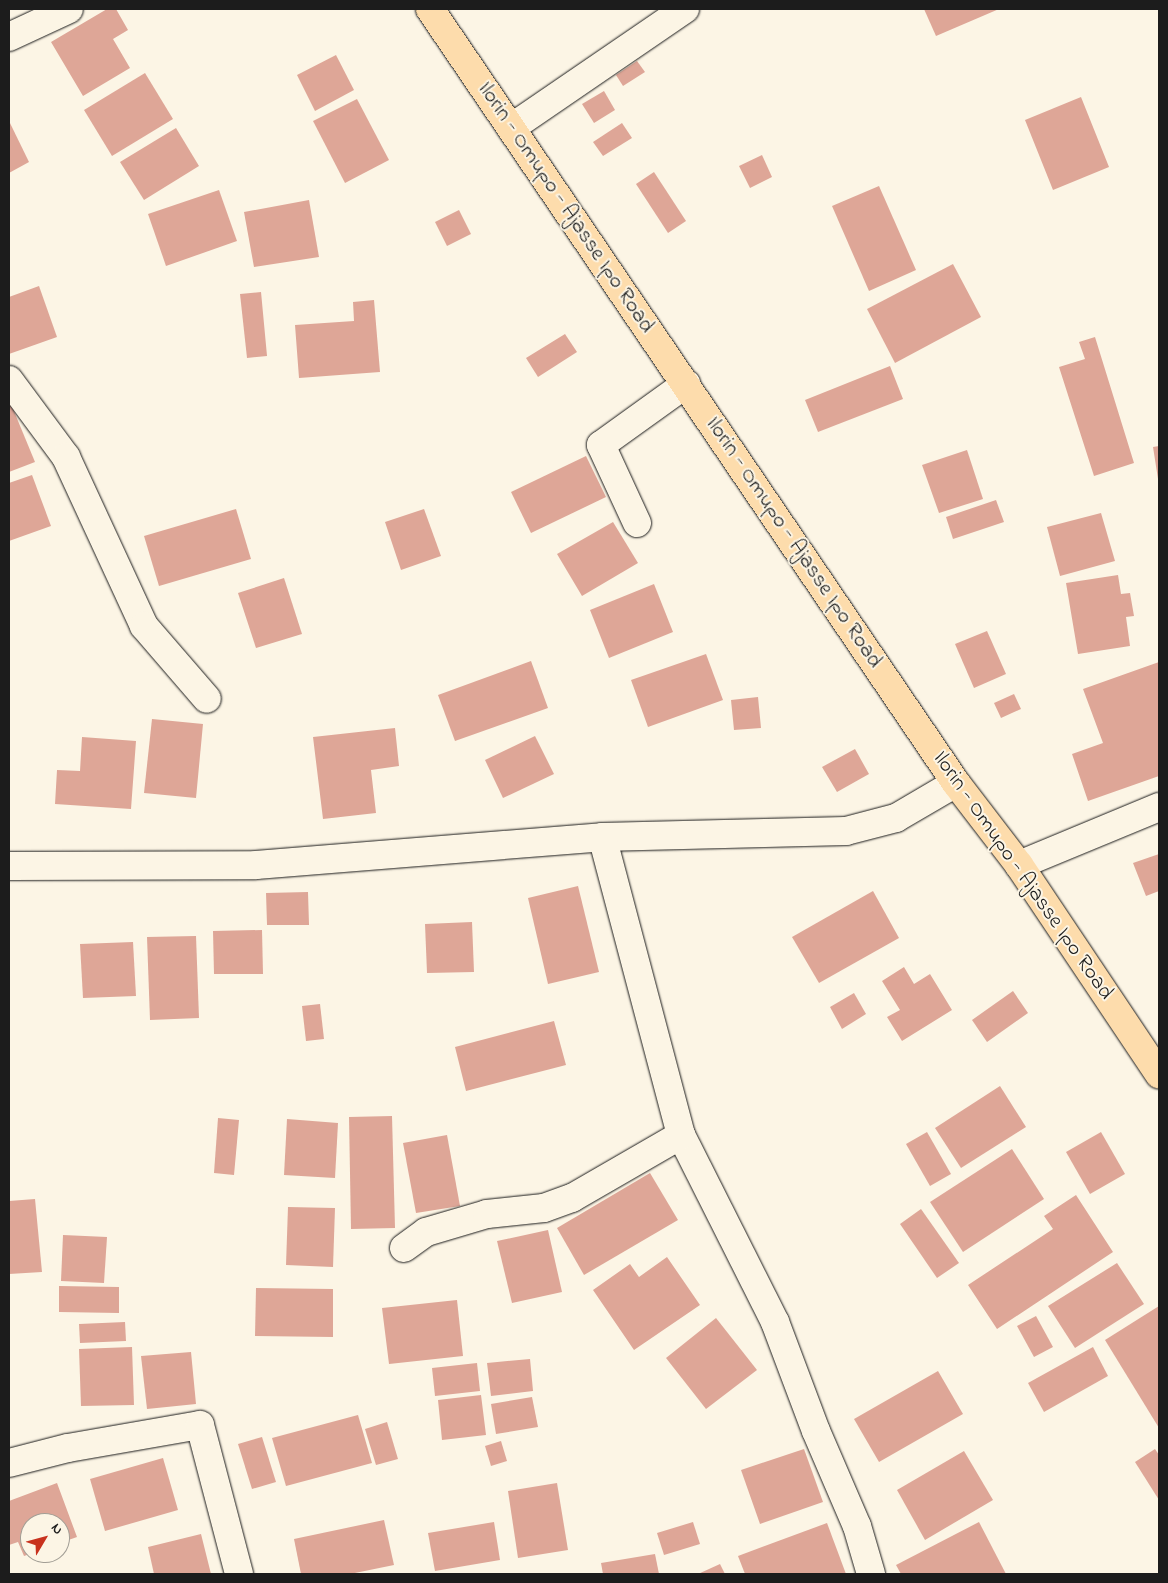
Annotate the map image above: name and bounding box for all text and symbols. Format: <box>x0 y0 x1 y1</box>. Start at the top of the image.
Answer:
street label: Ilorin - Omupo - Ajasse Ipo Road <box>471 77 659 339</box>
street label: Ilorin - Omupo - Ajasse Ipo Road <box>699 412 887 674</box>
street label: Ilorin - Omupo - Ajasse Ipo Road <box>926 747 1118 1005</box>
north arrow <box>20 1513 70 1563</box>
text: N <box>45 1519 68 1539</box>

